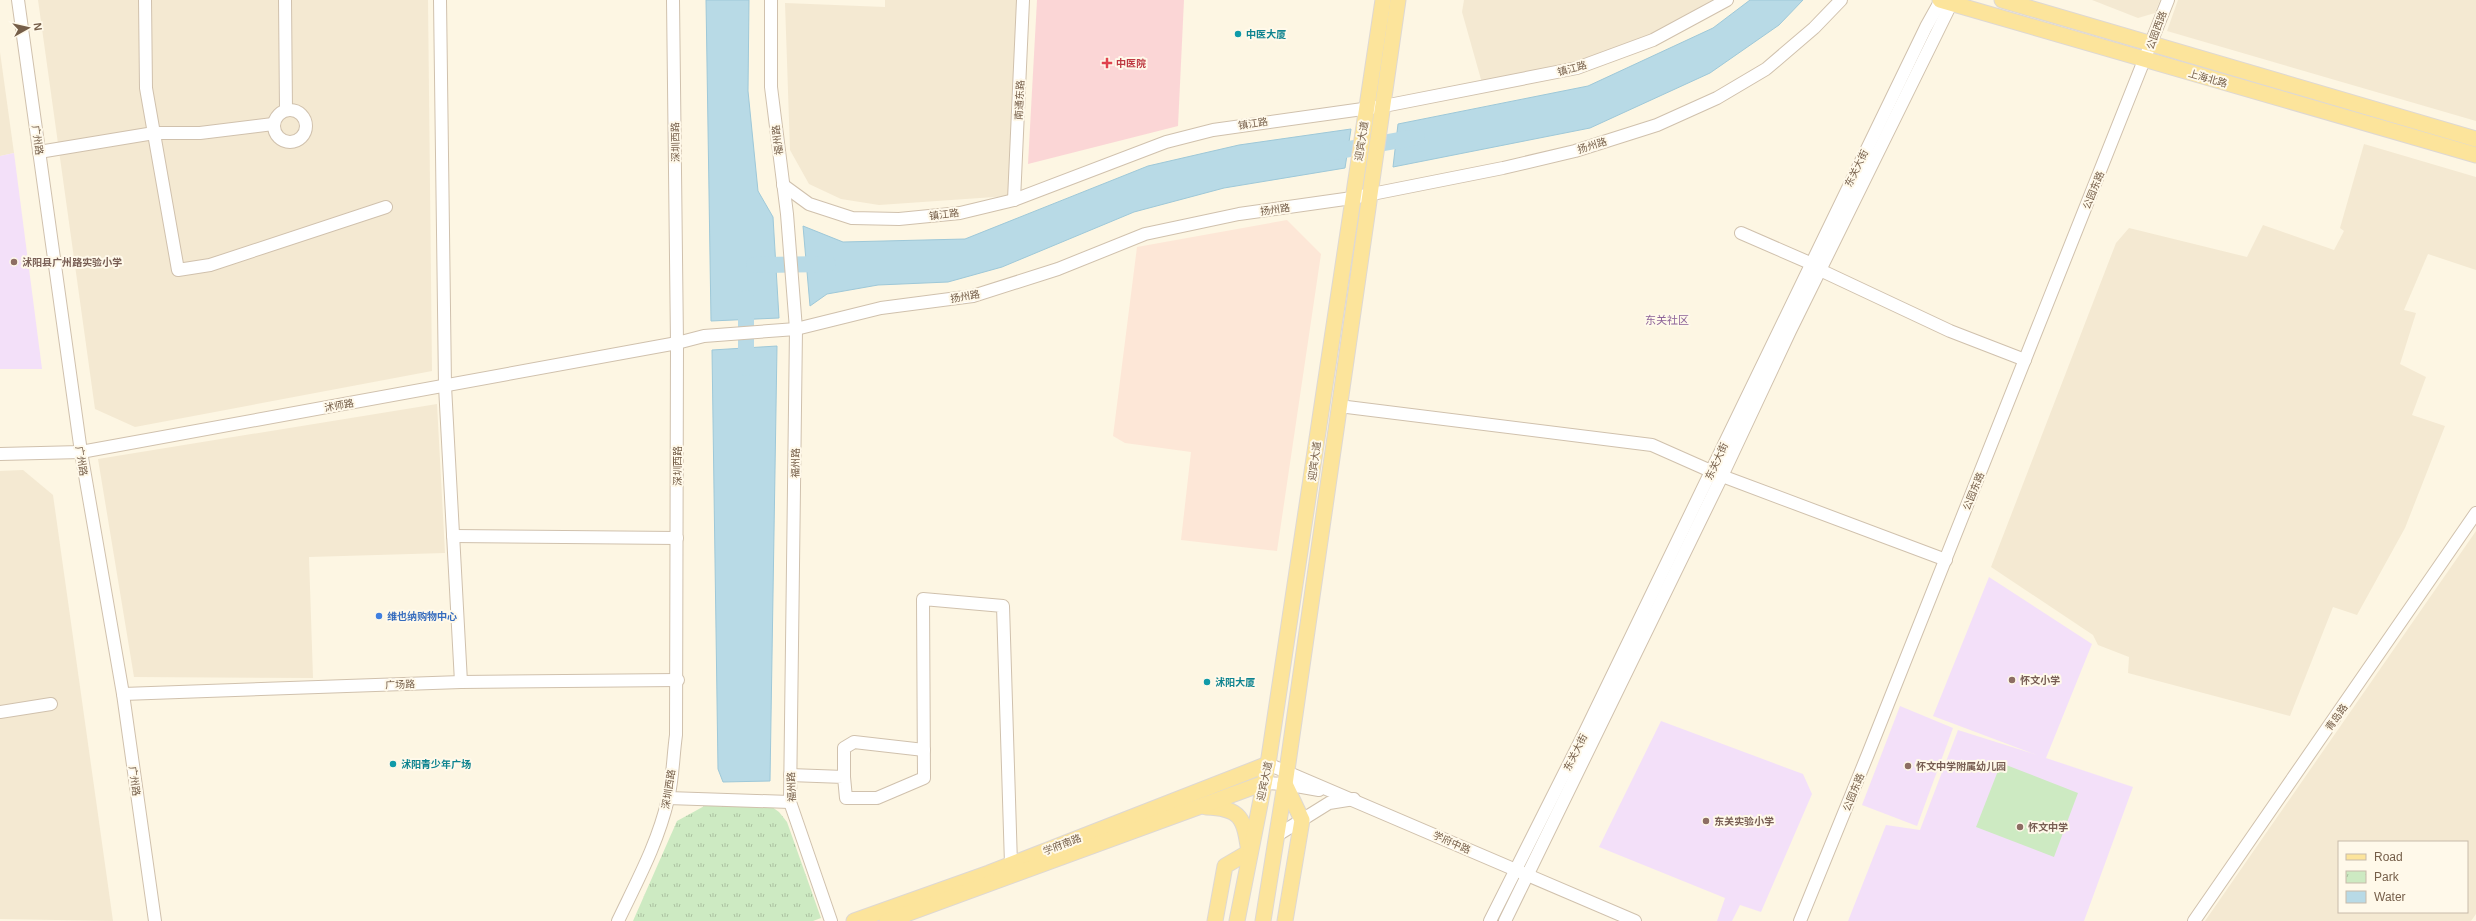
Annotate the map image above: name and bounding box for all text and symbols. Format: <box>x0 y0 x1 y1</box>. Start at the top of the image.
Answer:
north arrow <box>8 8 48 48</box>
street label: 公园西路 <box>2144 9 2168 51</box>
text: N <box>31 22 44 31</box>
marker: 中医大厦 <box>1233 29 1243 39</box>
place label: 中医大厦 <box>1246 29 1286 40</box>
marker: 中医院 <box>1101 57 1113 69</box>
place label: 中医院 <box>1116 58 1146 69</box>
street label: 镇江路 <box>1556 59 1588 78</box>
street label: 上海北路 <box>2187 68 2229 89</box>
street label: 南通东路 <box>1013 80 1026 120</box>
street label: 镇江路 <box>1237 116 1269 131</box>
street label: 迎宾大道 <box>1353 120 1370 162</box>
street label: 深圳西路 <box>670 122 681 162</box>
street label: 广州路 <box>30 124 45 156</box>
street label: 福州路 <box>770 124 785 155</box>
street label: 扬州路 <box>1576 136 1608 155</box>
street label: 东关大街 <box>1843 148 1870 189</box>
street label: 公园东路 <box>2081 170 2106 211</box>
street label: 扬州路 <box>1259 202 1291 217</box>
street label: 镇江路 <box>929 207 960 222</box>
place label: 沭阳县广州路实验小学 <box>22 256 122 268</box>
marker: 沭阳县广州路实验小学 <box>9 257 19 267</box>
street label: 扬州路 <box>949 288 981 305</box>
district label: 东关社区 <box>1645 314 1689 326</box>
street label: 沭师路 <box>323 397 355 414</box>
street label: 迎宾大道 <box>1306 440 1323 482</box>
street label: 东关大街 <box>1703 441 1730 482</box>
street label: 广州路 <box>74 445 89 477</box>
street label: 深圳西路 <box>672 446 683 486</box>
street label: 福州路 <box>790 448 801 478</box>
street label: 公园东路 <box>1961 471 1986 512</box>
place label: 维也纳购物中心 <box>387 610 457 622</box>
marker: 维也纳购物中心 <box>374 611 384 621</box>
marker: 怀文小学 <box>2007 675 2017 685</box>
place label: 怀文小学 <box>2020 675 2060 686</box>
marker: 沭阳大厦 <box>1202 677 1212 687</box>
place label: 沭阳大厦 <box>1215 677 1255 688</box>
street label: 广场路 <box>385 678 415 691</box>
street label: 青岛路 <box>2323 702 2350 733</box>
street label: 东关大街 <box>1561 732 1589 773</box>
marker: 沭阳青少年广场 <box>388 759 398 769</box>
place label: 沭阳青少年广场 <box>401 759 471 770</box>
street label: 迎宾大道 <box>1255 760 1274 802</box>
place label: 怀文中学附属幼儿园 <box>1916 760 2006 772</box>
marker: 怀文中学附属幼儿园 <box>1903 761 1913 771</box>
street label: 广州路 <box>127 765 142 797</box>
street label: 深圳西路 <box>660 768 677 810</box>
street label: 福州路 <box>785 772 798 802</box>
street label: 公园东路 <box>1841 772 1866 813</box>
marker: 东关实验小学 <box>1701 816 1711 826</box>
place label: 东关实验小学 <box>1714 816 1774 827</box>
marker: 怀文中学 <box>2015 822 2025 832</box>
place label: 怀文中学 <box>2028 822 2068 833</box>
street label: 学府中路 <box>1431 829 1472 856</box>
street label: 学府南路 <box>1042 832 1083 857</box>
legend <box>2338 841 2468 913</box>
text: Road <box>2374 850 2403 864</box>
text: Park <box>2374 870 2400 884</box>
text: Water <box>2374 890 2406 904</box>

